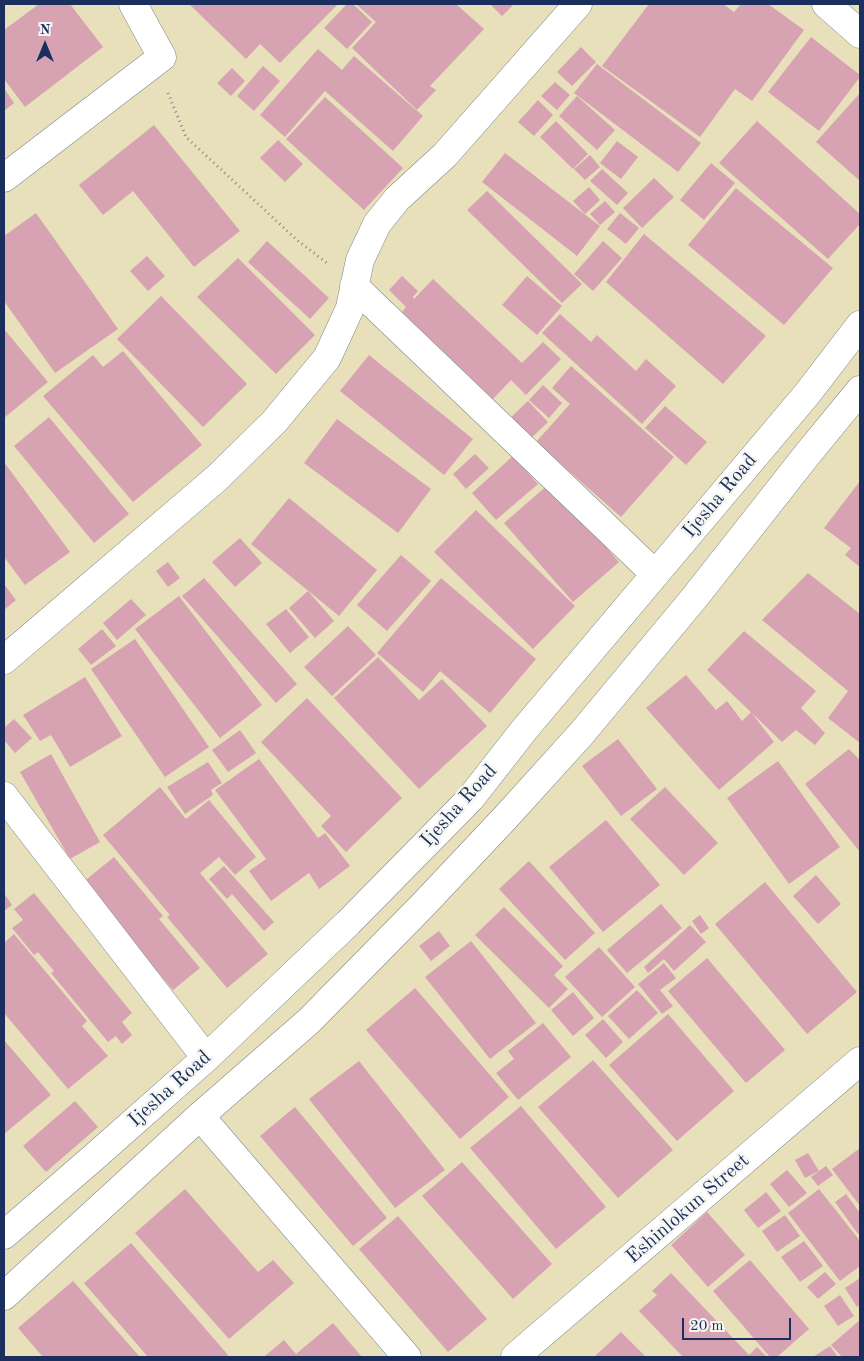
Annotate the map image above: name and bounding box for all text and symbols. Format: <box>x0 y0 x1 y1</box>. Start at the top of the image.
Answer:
north arrow <box>20 20 70 70</box>
text: N <box>40 23 50 37</box>
street label: Ijesha Road <box>678 449 762 543</box>
street label: Ijesha Road <box>416 760 502 852</box>
street label: Ijesha Road <box>124 1046 216 1132</box>
street label: Eshinlokun Street <box>622 1149 754 1269</box>
scale bar <box>684 1308 793 1340</box>
text: 20 m <box>690 1319 724 1334</box>

